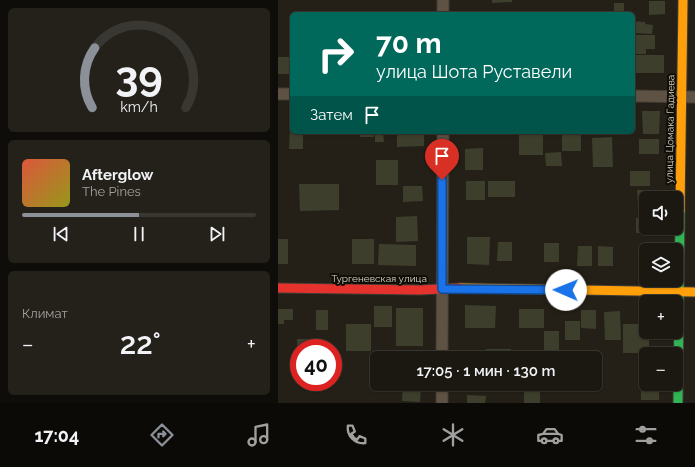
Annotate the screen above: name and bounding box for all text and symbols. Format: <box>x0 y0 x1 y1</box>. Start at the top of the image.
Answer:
text: 70 m <box>376 27 442 60</box>
icon: right <box>310 28 362 80</box>
text: 39 <box>115 52 163 101</box>
text: улица Шота Руставели <box>376 61 572 82</box>
street label: улица Цомака Гадиева <box>664 75 676 183</box>
text: km/h <box>120 98 158 114</box>
icon: arrive <box>361 104 383 126</box>
text: Затем <box>310 106 353 124</box>
pin <box>425 139 459 180</box>
icon: arrive <box>431 145 453 167</box>
text: Afterglow <box>82 166 153 184</box>
text: The Pines <box>82 184 141 199</box>
map controls <box>639 191 683 391</box>
button: sound <box>639 191 683 235</box>
icon: previous <box>50 223 72 245</box>
icon: pause <box>128 223 150 245</box>
icon: next <box>206 223 228 245</box>
button: layers <box>639 243 683 287</box>
position arrow <box>545 269 587 311</box>
street label: Тургеневская улица <box>331 273 427 284</box>
button: + <box>639 295 683 339</box>
text: Климат <box>22 306 68 321</box>
text: 22° <box>120 326 161 361</box>
text: − <box>22 331 34 357</box>
text: + <box>247 331 256 357</box>
speed limit sign: 40 <box>290 339 342 391</box>
button: − <box>639 347 683 391</box>
text: 17:05 · 1 мин · 130 m <box>416 362 556 380</box>
icon: directions <box>148 421 176 449</box>
icon: music <box>245 421 273 449</box>
icon: phone <box>342 421 370 449</box>
icon: climate <box>439 421 467 449</box>
icon: car <box>536 421 564 449</box>
icon: filters <box>632 421 660 449</box>
text: 17:04 <box>34 425 79 446</box>

